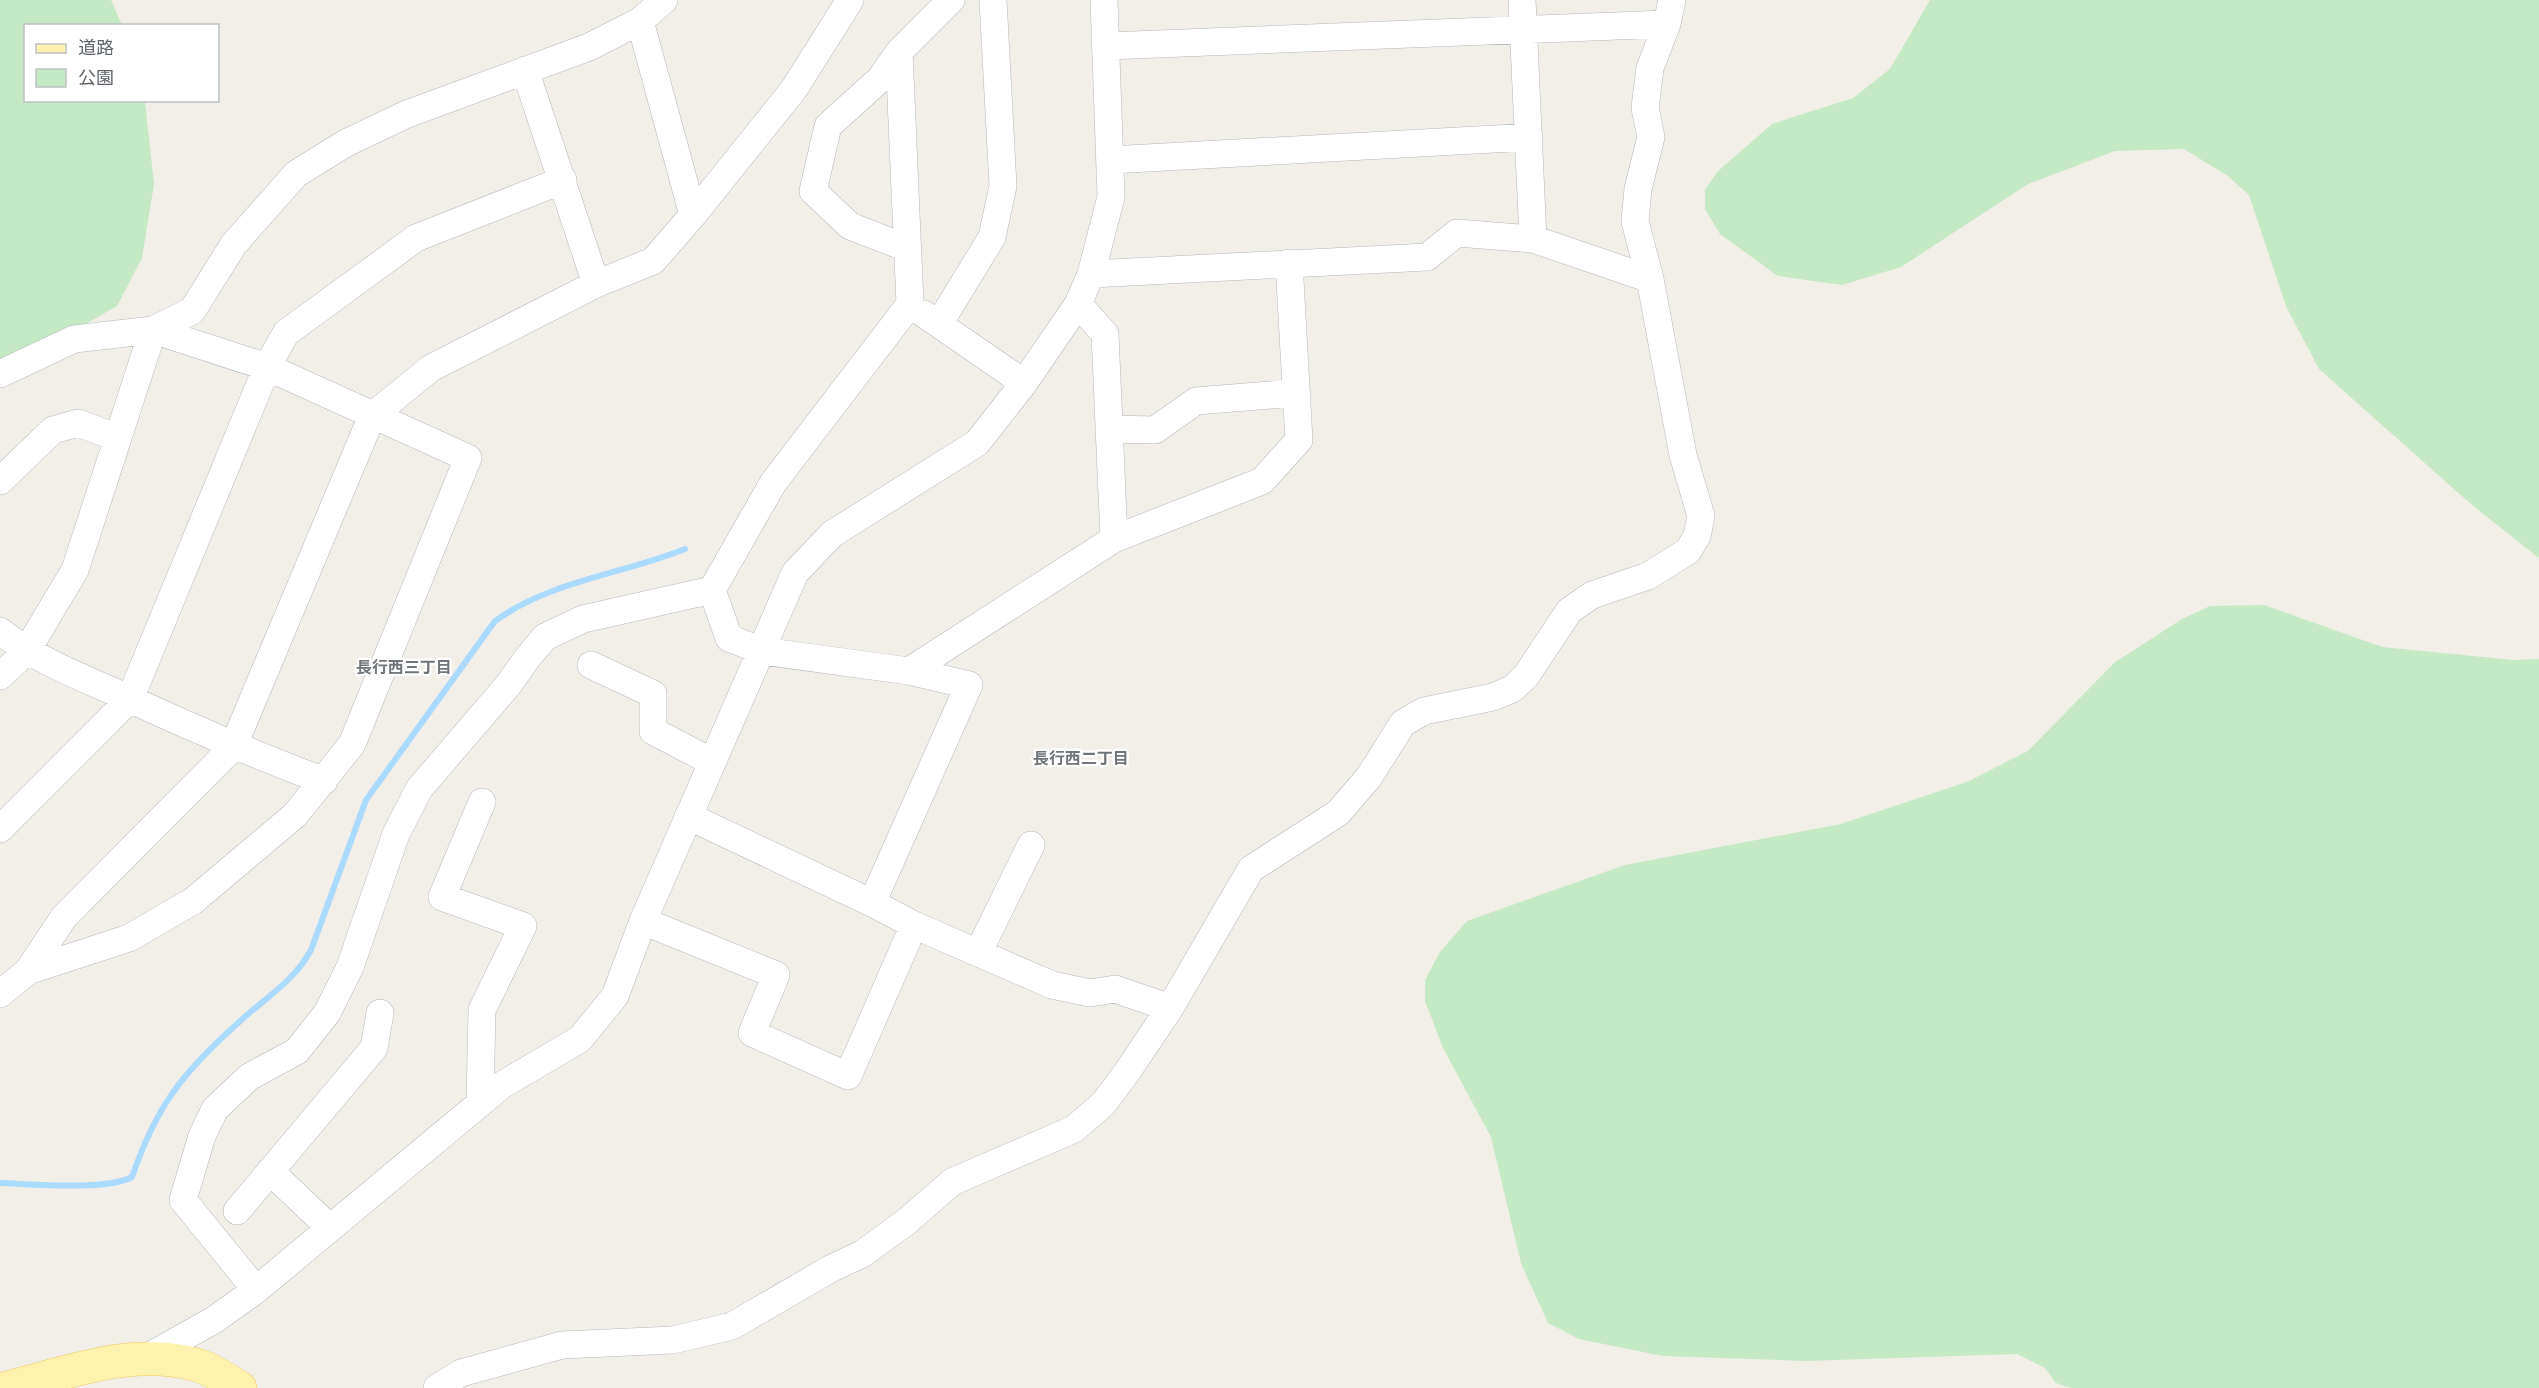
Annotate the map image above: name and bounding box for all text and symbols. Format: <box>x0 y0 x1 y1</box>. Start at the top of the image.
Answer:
legend <box>24 24 219 102</box>
text: 道路 <box>78 37 114 58</box>
text: 公園 <box>78 67 114 88</box>
district label: 長行西三丁目 <box>356 658 452 677</box>
district label: 長行西二丁目 <box>1033 749 1129 768</box>

